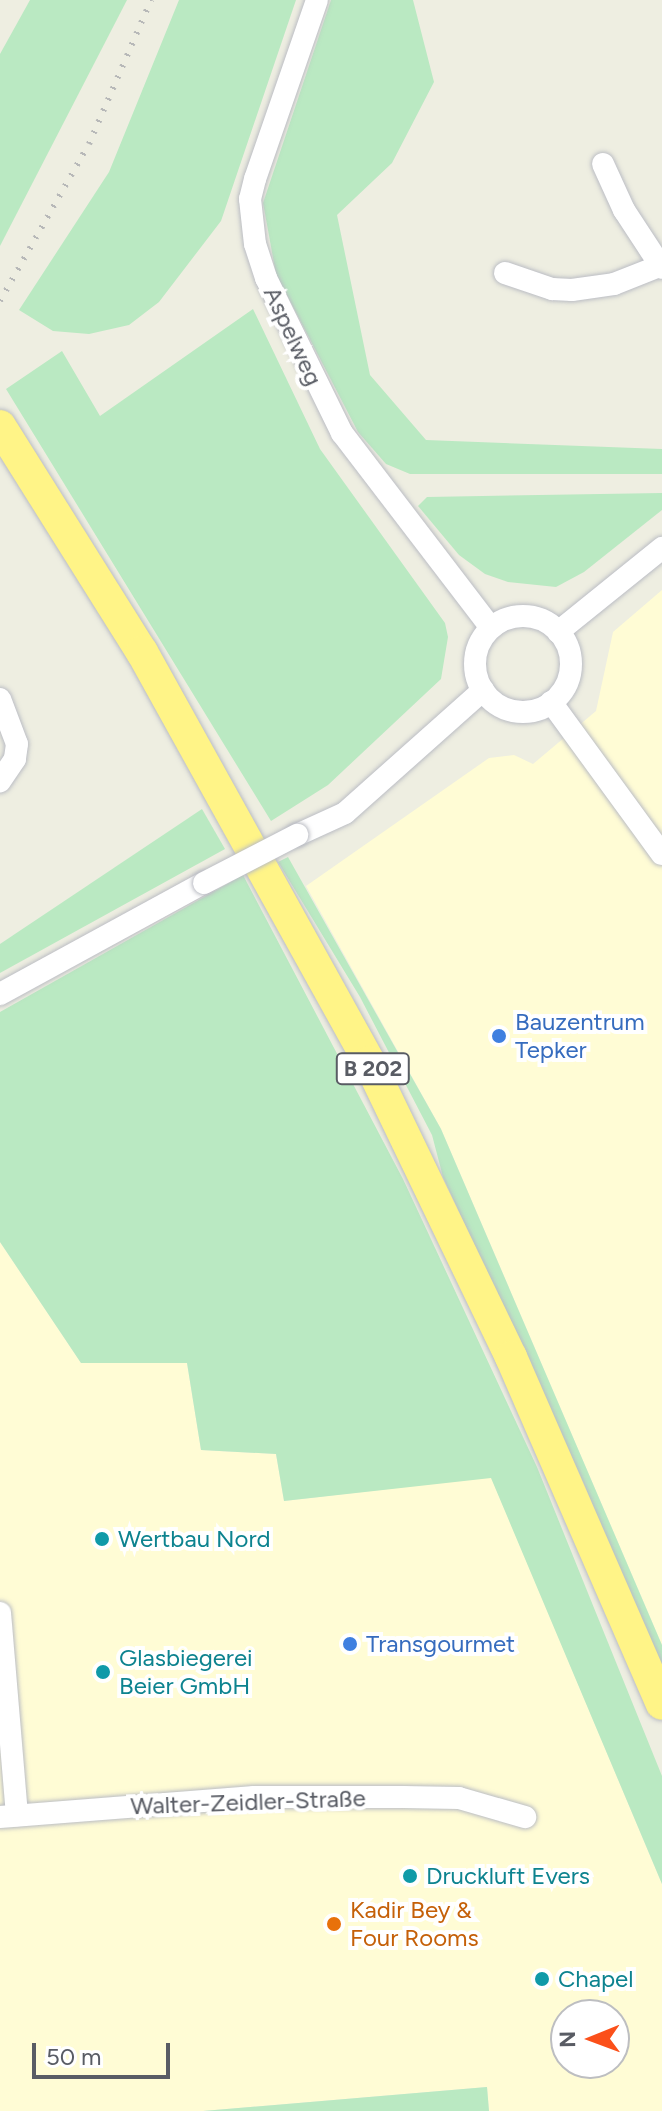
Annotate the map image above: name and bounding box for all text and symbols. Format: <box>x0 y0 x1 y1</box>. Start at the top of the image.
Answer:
street label: Aspelweg <box>258 282 328 390</box>
place label: Bauzentrum Tepker <box>515 1008 645 1064</box>
marker: Bauzentrum Tepker <box>490 1027 508 1045</box>
road number: B 202 <box>335 1051 411 1087</box>
place label: Wertbau Nord <box>118 1525 271 1553</box>
marker: Wertbau Nord <box>93 1530 111 1548</box>
place label: Transgourmet <box>366 1630 515 1658</box>
marker: Transgourmet <box>341 1635 359 1653</box>
place label: Glasbiegerei Beier GmbH <box>119 1644 253 1700</box>
marker: Glasbiegerei Beier GmbH <box>94 1663 112 1681</box>
street label: Walter-Zeidler-Straße <box>130 1784 366 1820</box>
place label: Druckluft Evers <box>426 1862 590 1890</box>
marker: Druckluft Evers <box>401 1867 419 1885</box>
place label: Kadir Bey & Four Rooms <box>350 1896 479 1952</box>
marker: Kadir Bey & Four Rooms <box>325 1915 343 1933</box>
place label: Chapel <box>558 1965 634 1993</box>
marker: Chapel <box>533 1970 551 1988</box>
north arrow <box>550 1999 630 2079</box>
scale bar <box>36 2027 174 2077</box>
text: N <box>554 2031 581 2048</box>
text: 50 m <box>46 2042 102 2071</box>

